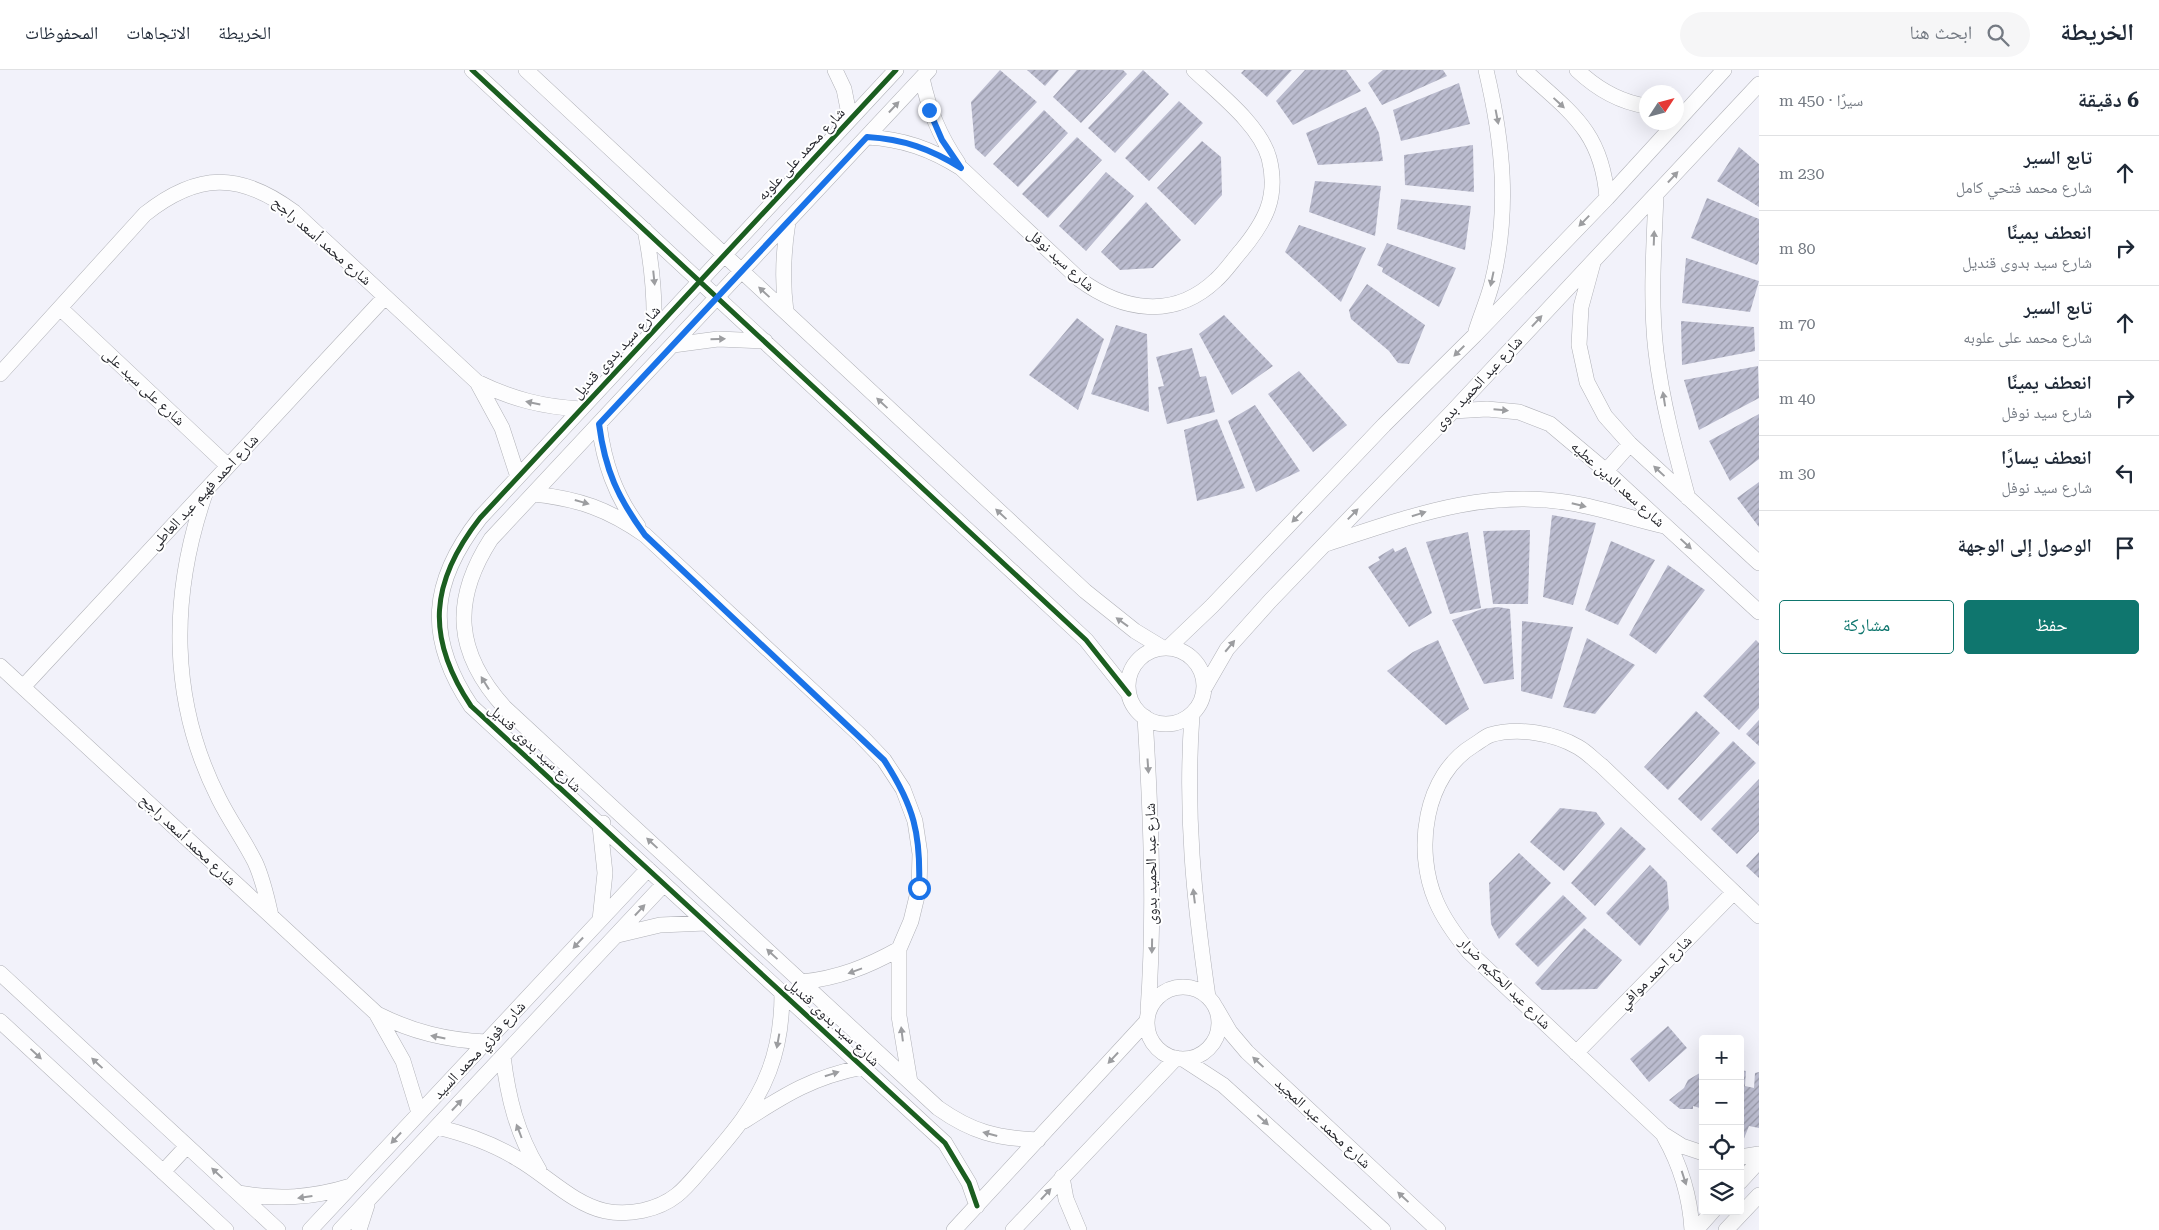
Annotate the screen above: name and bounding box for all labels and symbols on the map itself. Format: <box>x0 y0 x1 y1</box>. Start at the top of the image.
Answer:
north arrow <box>1639 85 1684 130</box>
one-way arrow <box>1553 97 1565 109</box>
route end <box>918 99 941 122</box>
one-way arrow <box>888 102 900 114</box>
street label: شارع محمد على علوبه <box>753 104 850 205</box>
one-way arrow <box>1493 110 1501 126</box>
one-way arrow <box>1667 171 1678 183</box>
street label: شارع محمد أسعد راجح <box>268 193 375 290</box>
one-way arrow <box>1578 215 1590 227</box>
street label: شارع سيد نوفل <box>1023 225 1099 296</box>
one-way arrow <box>1650 229 1658 245</box>
one-way arrow <box>650 270 658 286</box>
one-way arrow <box>1488 271 1496 286</box>
one-way arrow <box>758 286 770 298</box>
street label: شارع سيد بدوى قنديل <box>568 301 665 403</box>
one-way arrow <box>1531 315 1543 327</box>
street label: شارع عبد الحميد بدوى <box>1430 332 1527 434</box>
one-way arrow <box>711 335 727 343</box>
street label: شارع على سيد على <box>99 344 189 430</box>
one-way arrow <box>1453 345 1465 357</box>
one-way arrow <box>1659 391 1667 407</box>
one-way arrow <box>877 397 889 409</box>
one-way arrow <box>526 399 541 407</box>
one-way arrow <box>1494 407 1510 415</box>
street label: شارع احمد فهيم عبد العاطى <box>146 430 263 554</box>
street label: شارع سعد الدين عطيه <box>1567 437 1669 532</box>
one-way arrow <box>1653 465 1665 477</box>
one-way arrow <box>574 498 589 506</box>
one-way arrow <box>1572 501 1587 509</box>
one-way arrow <box>996 508 1008 520</box>
one-way arrow <box>1347 509 1359 521</box>
one-way arrow <box>1411 510 1426 517</box>
one-way arrow <box>1291 511 1303 523</box>
one-way arrow <box>1679 538 1691 550</box>
one-way arrow <box>1116 617 1129 627</box>
one-way arrow <box>1224 640 1235 653</box>
one-way arrow <box>480 676 489 689</box>
street label: شارع سيد بدوى قنديل <box>484 700 586 797</box>
one-way arrow <box>1144 758 1152 774</box>
street label: شارع محمد أسعد راجح <box>135 791 240 890</box>
street label: شارع عبد الحميد بدوى <box>1141 803 1162 925</box>
one-way arrow <box>647 837 659 849</box>
route start <box>908 877 931 900</box>
one-way arrow <box>1190 888 1198 904</box>
one-way arrow <box>634 904 646 916</box>
street label: شارع احمد موافي <box>1614 931 1698 1014</box>
street label: شارع عبد الحكيم ضرار <box>1454 932 1555 1034</box>
one-way arrow <box>573 937 584 950</box>
one-way arrow <box>1148 938 1156 954</box>
one-way arrow <box>766 948 778 960</box>
one-way arrow <box>847 967 862 975</box>
street label: شارع سيد بدوى قنديل <box>782 974 884 1071</box>
street label: شارع فوزي محمد السيد <box>429 997 531 1105</box>
one-way arrow <box>897 1026 905 1042</box>
one-way arrow <box>429 1032 445 1040</box>
one-way arrow <box>774 1033 782 1049</box>
one-way arrow <box>29 1048 41 1060</box>
one-way arrow <box>1107 1052 1119 1064</box>
one-way arrow <box>1253 1056 1265 1068</box>
one-way arrow <box>92 1057 104 1069</box>
one-way arrow <box>824 1070 839 1078</box>
street label: شارع محمد عبد المجيد <box>1271 1074 1375 1173</box>
one-way arrow <box>451 1099 463 1111</box>
one-way arrow <box>1257 1114 1269 1126</box>
one-way arrow <box>515 1123 522 1138</box>
one-way arrow <box>982 1129 997 1137</box>
one-way arrow <box>390 1132 401 1145</box>
one-way arrow <box>211 1167 223 1179</box>
one-way arrow <box>1680 1171 1688 1186</box>
one-way arrow <box>1040 1189 1052 1201</box>
one-way arrow <box>1397 1191 1409 1203</box>
one-way arrow <box>296 1193 312 1201</box>

